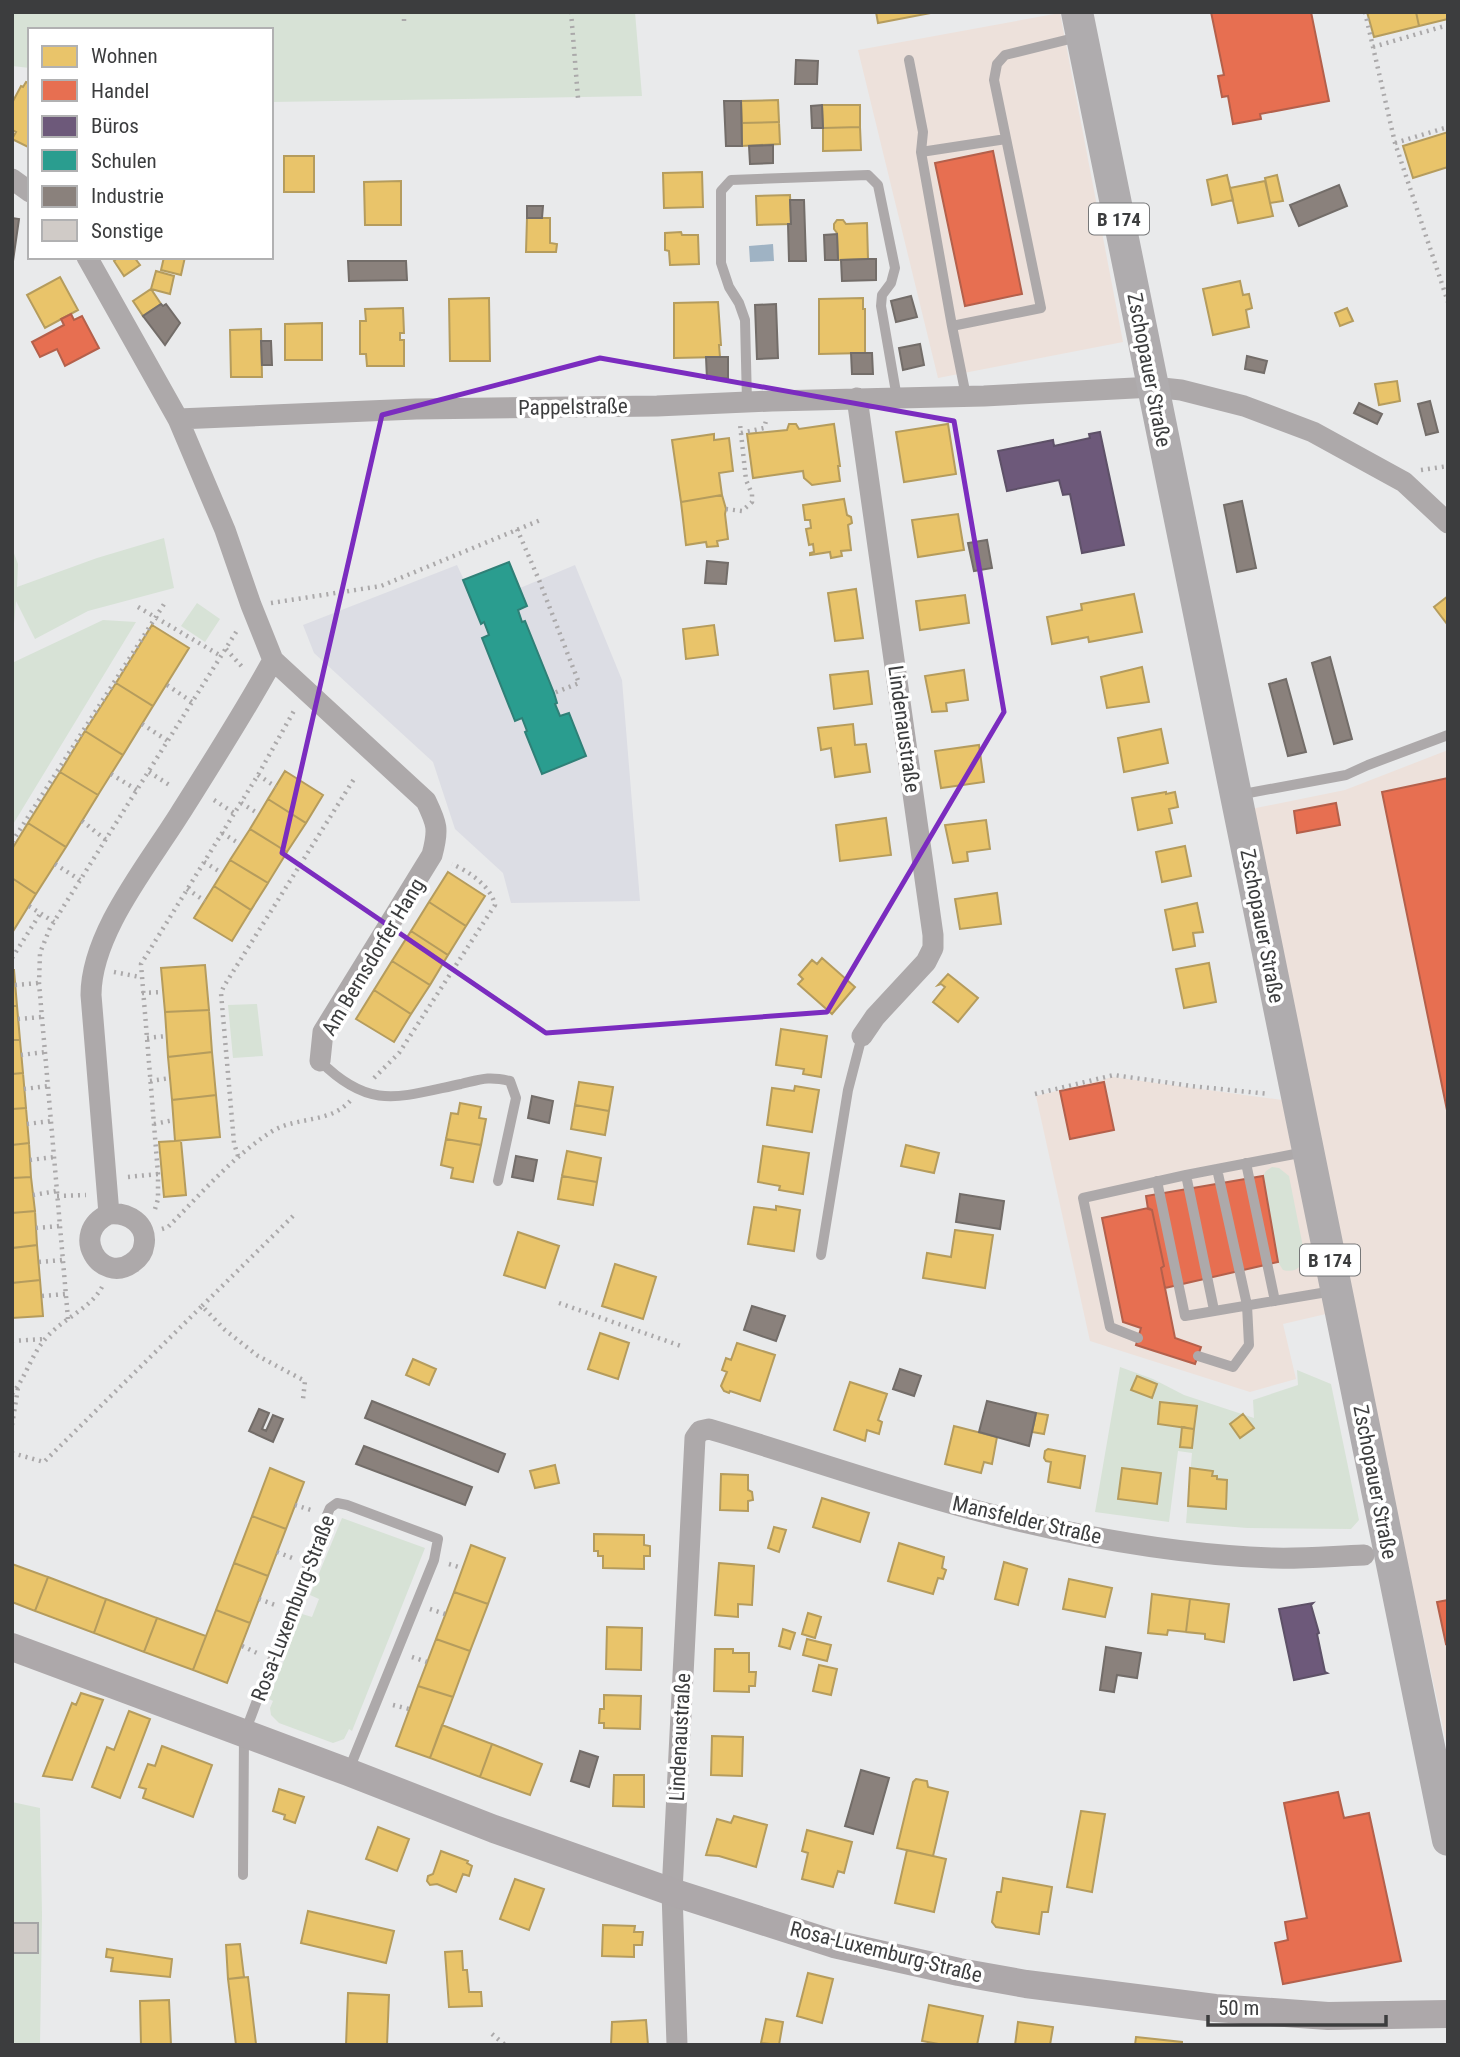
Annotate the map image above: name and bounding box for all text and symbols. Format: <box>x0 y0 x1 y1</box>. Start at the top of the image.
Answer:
legend <box>28 28 273 259</box>
text: Wohnen <box>91 44 158 68</box>
text: Handel <box>91 79 149 103</box>
text: Büros <box>91 114 139 138</box>
text: Schulen <box>91 149 157 173</box>
text: Industrie <box>91 184 164 208</box>
road number: B 174 <box>1089 204 1149 234</box>
text: Sonstige <box>91 219 164 243</box>
street label: Zschopauer Straße <box>1122 291 1176 449</box>
street label: Pappelstraße <box>518 394 628 420</box>
street label: Lindenaustraße <box>883 664 925 794</box>
street label: Zschopauer Straße <box>1235 847 1289 1005</box>
street label: Am Bernsdorfer Hang <box>317 874 429 1040</box>
road number: B 174 <box>1300 1244 1360 1276</box>
street label: Zschopauer Straße <box>1348 1403 1402 1561</box>
street label: Mansfelder Straße <box>950 1491 1104 1549</box>
street label: Rosa-Luxemburg-Straße <box>246 1512 340 1704</box>
street label: Lindenaustraße <box>665 1672 695 1802</box>
street label: Rosa-Luxemburg-Straße <box>787 1917 985 1988</box>
scale bar <box>1208 1983 1386 2027</box>
text: 50 m <box>1218 1996 1259 2020</box>

